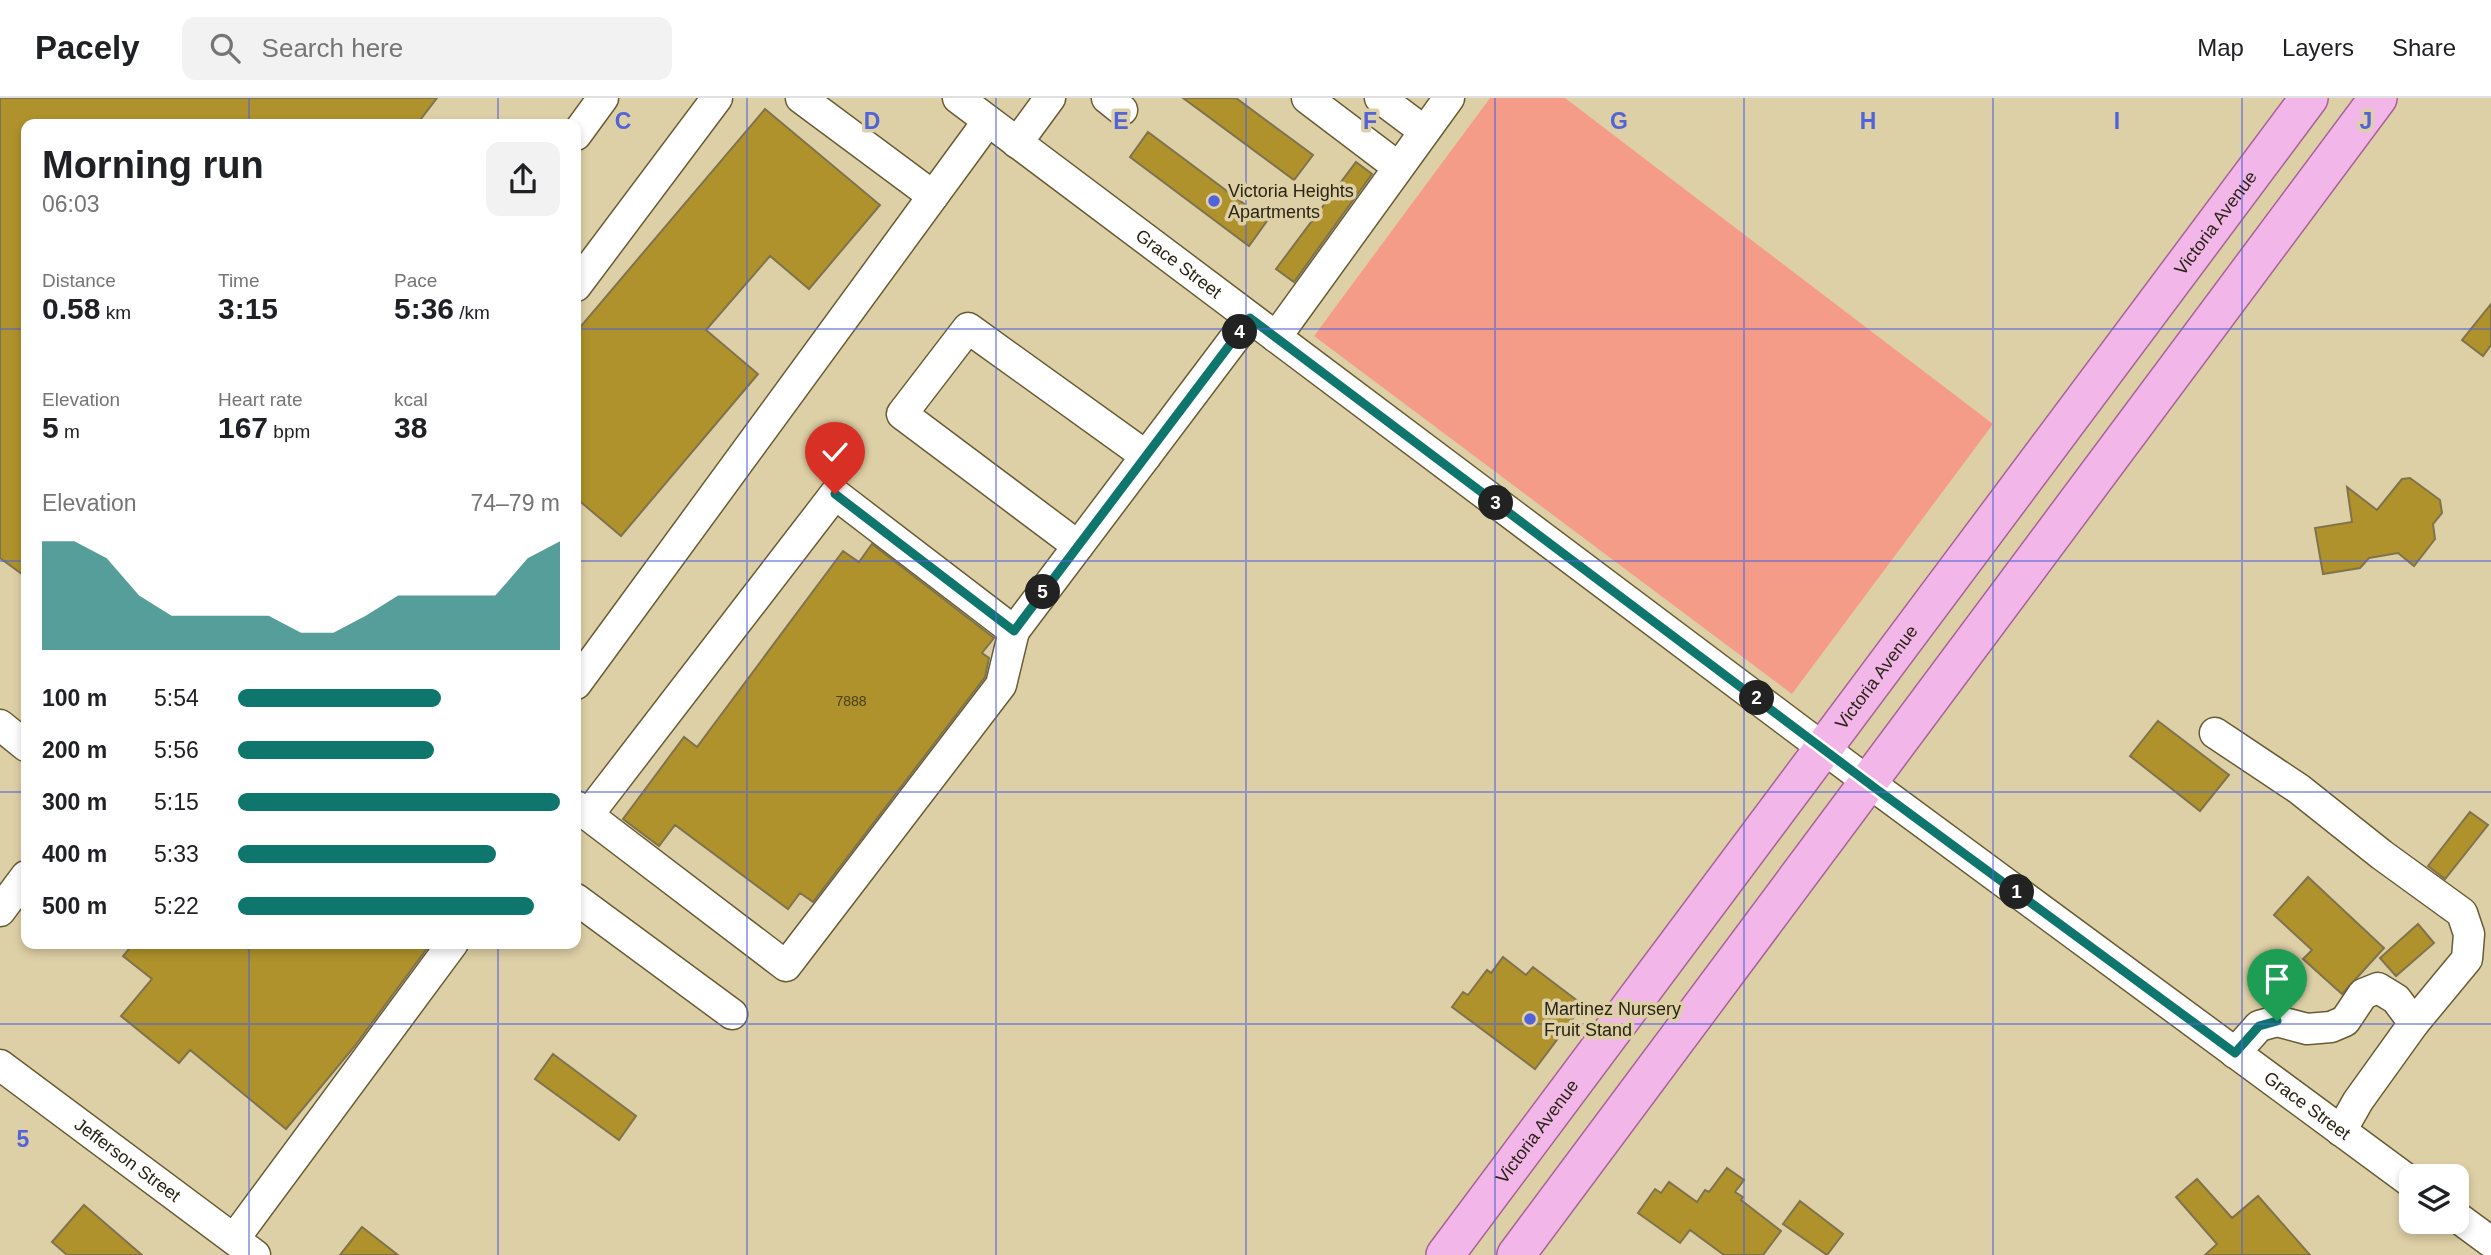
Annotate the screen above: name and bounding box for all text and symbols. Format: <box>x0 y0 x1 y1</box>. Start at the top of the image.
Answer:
search box <box>182 17 672 80</box>
text: Pacely <box>35 29 140 66</box>
icon: search <box>206 29 244 67</box>
text: Search here <box>262 33 403 63</box>
text: Map <box>2197 34 2244 61</box>
text: Layers <box>2282 34 2354 61</box>
text: Share <box>2392 34 2456 61</box>
text: C <box>615 108 631 134</box>
text: D <box>864 108 880 134</box>
text: E <box>1113 108 1129 134</box>
text: F <box>1363 108 1377 134</box>
text: G <box>1610 108 1628 134</box>
text: H <box>1860 108 1876 134</box>
text: I <box>2114 108 2120 134</box>
text: J <box>2360 108 2372 134</box>
button: share <box>486 142 560 216</box>
text: Morning run <box>42 144 264 186</box>
street label: Victoria Avenue <box>2170 167 2261 279</box>
place label: Victoria Heights Apartments <box>1228 181 1354 222</box>
text: 06:03 <box>42 191 100 217</box>
marker: Victoria Heights Apartments <box>1206 193 1222 209</box>
street label: Grace Street <box>1132 225 1225 302</box>
text: Distance <box>42 270 116 291</box>
text: Time <box>218 270 260 291</box>
text: Pace <box>394 270 437 291</box>
text: 0.58 <box>42 292 100 325</box>
text: 3:15 <box>218 292 278 325</box>
text: 5:36 <box>394 292 454 325</box>
text: km <box>100 302 131 323</box>
text: /km <box>454 302 490 323</box>
pin: 4 <box>1222 314 1258 350</box>
text: 4 <box>1234 321 1245 342</box>
text: Elevation <box>42 389 120 410</box>
text: Heart rate <box>218 389 302 410</box>
text: kcal <box>394 389 428 410</box>
text: 5 <box>42 411 59 444</box>
text: 167 <box>218 411 268 444</box>
text: 38 <box>394 411 427 444</box>
text: m <box>59 421 80 442</box>
text: bpm <box>268 421 310 442</box>
pin <box>805 422 865 494</box>
icon: check <box>816 433 854 471</box>
pin: 3 <box>1478 486 1514 520</box>
text: Elevation <box>42 490 137 516</box>
text: 74–79 m <box>470 490 560 516</box>
text: 3 <box>1490 492 1501 513</box>
pin: 5 <box>1026 574 1060 610</box>
text: 5 <box>1037 581 1048 602</box>
street label: Victoria Avenue <box>1831 621 1922 733</box>
pin: 2 <box>1740 680 1774 716</box>
text: 100 m <box>42 685 107 711</box>
text: 5:54 <box>154 685 199 711</box>
text: 2 <box>1751 687 1762 708</box>
house number: 7888 <box>835 693 867 709</box>
text: 200 m <box>42 737 107 763</box>
text: 5:56 <box>154 737 199 763</box>
text: 300 m <box>42 789 107 815</box>
text: 5:15 <box>154 789 199 815</box>
text: 400 m <box>42 841 107 867</box>
text: 5:33 <box>154 841 199 867</box>
pin: 1 <box>2000 874 2035 910</box>
text: 1 <box>2011 881 2022 902</box>
text: 500 m <box>42 893 107 919</box>
text: 5:22 <box>154 893 199 919</box>
pin <box>2247 949 2307 1021</box>
icon: arrive <box>2258 960 2296 998</box>
place label: Martinez Nursery Fruit Stand <box>1544 999 1681 1040</box>
marker: Martinez Nursery Fruit Stand <box>1522 1011 1538 1027</box>
street label: Grace Street <box>2260 1067 2354 1144</box>
street label: Victoria Avenue <box>1492 1076 1582 1187</box>
street label: Jefferson Street <box>71 1114 184 1206</box>
text: 5 <box>17 1126 30 1152</box>
map controls <box>2399 1164 2469 1234</box>
button: layers <box>2399 1164 2469 1234</box>

